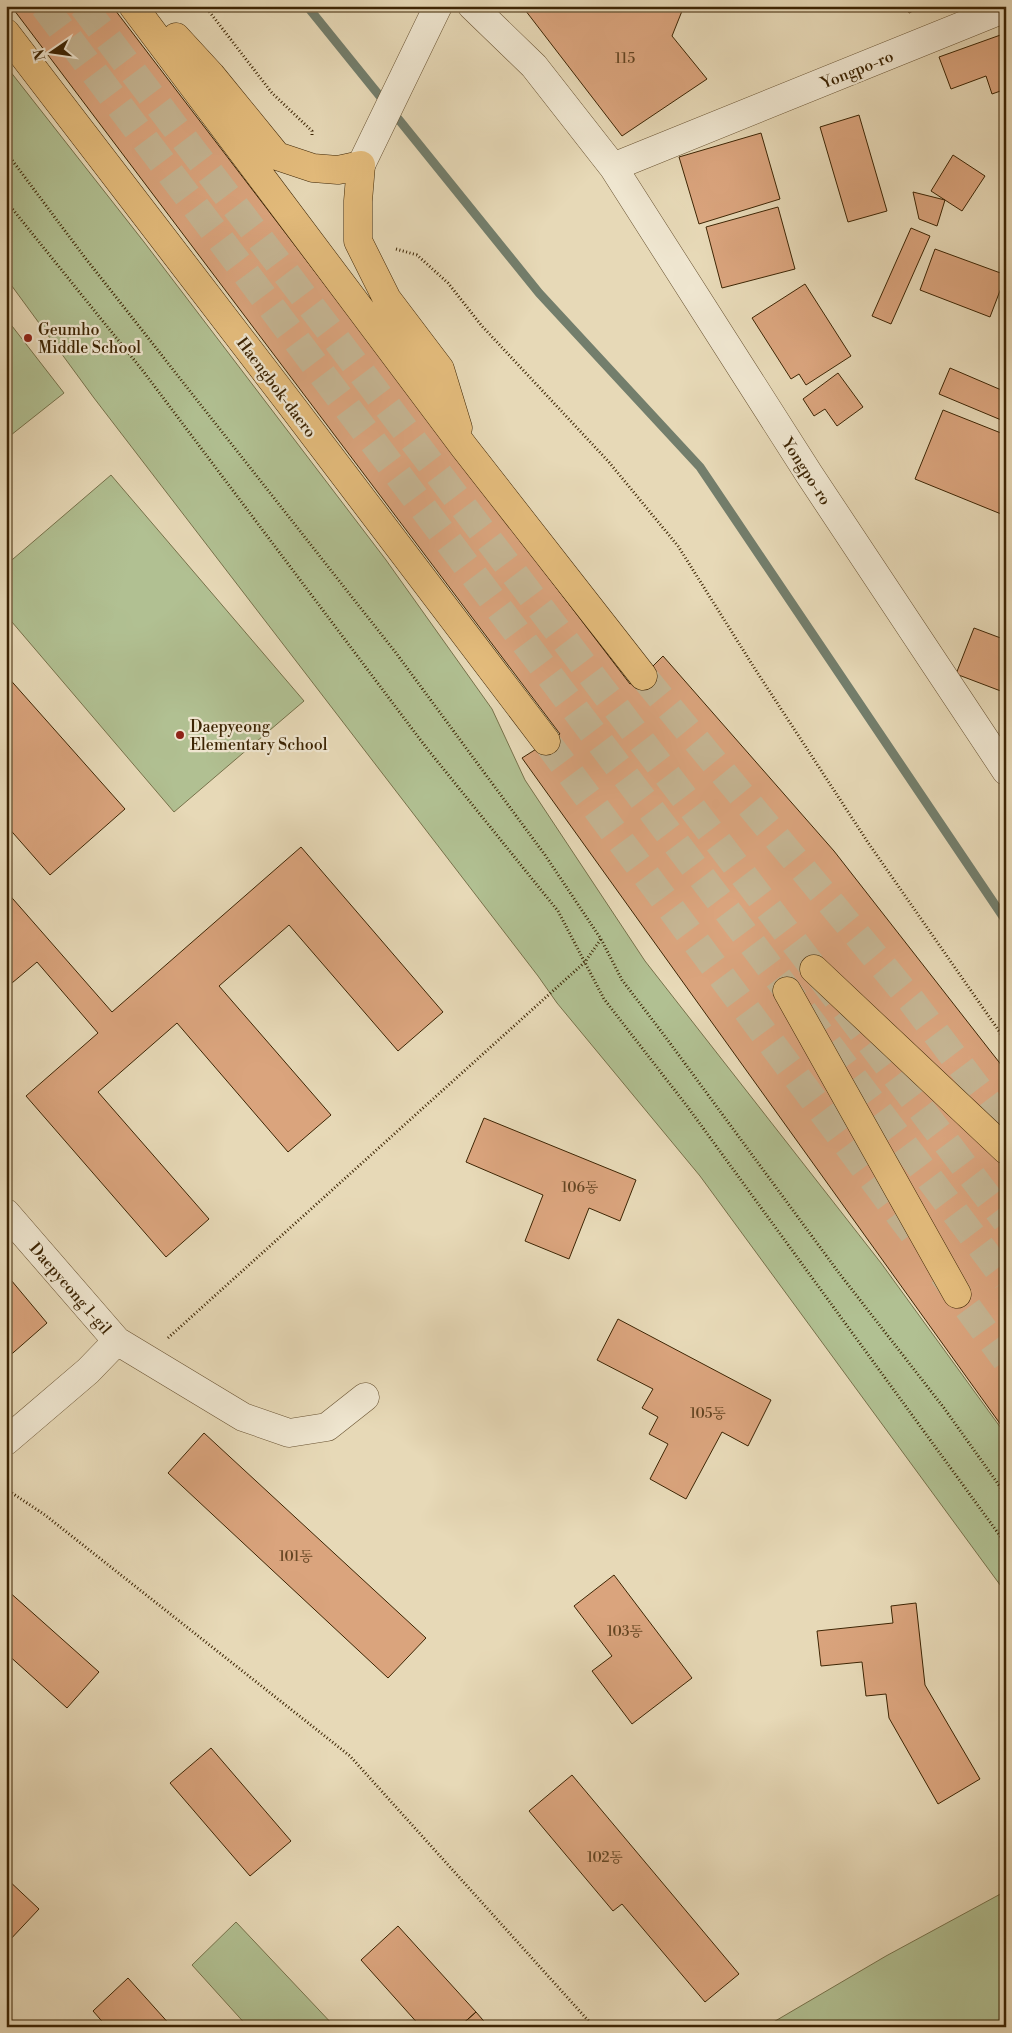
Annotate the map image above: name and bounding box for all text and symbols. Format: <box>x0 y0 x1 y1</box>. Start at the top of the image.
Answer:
north arrow <box>28 28 78 78</box>
street label: Yongpo-ro <box>817 46 897 94</box>
text: N <box>30 47 50 62</box>
house number: 115 <box>615 50 635 68</box>
place label: Geumho Middle School <box>38 320 141 358</box>
marker: Geumho Middle School <box>22 332 34 344</box>
street label: Haengbok-daero <box>232 334 320 442</box>
street label: Yongpo-ro <box>776 433 835 509</box>
place label: Daepyeong Elementary School <box>190 717 328 755</box>
marker: Daepyeong Elementary School <box>174 729 186 741</box>
house number: 106동 <box>562 1179 599 1197</box>
street label: Daepyeong 1-gil <box>25 1239 116 1339</box>
house number: 105동 <box>690 1405 727 1423</box>
house number: 101동 <box>279 1548 313 1566</box>
house number: 103동 <box>607 1623 644 1641</box>
house number: 102동 <box>587 1849 624 1867</box>

